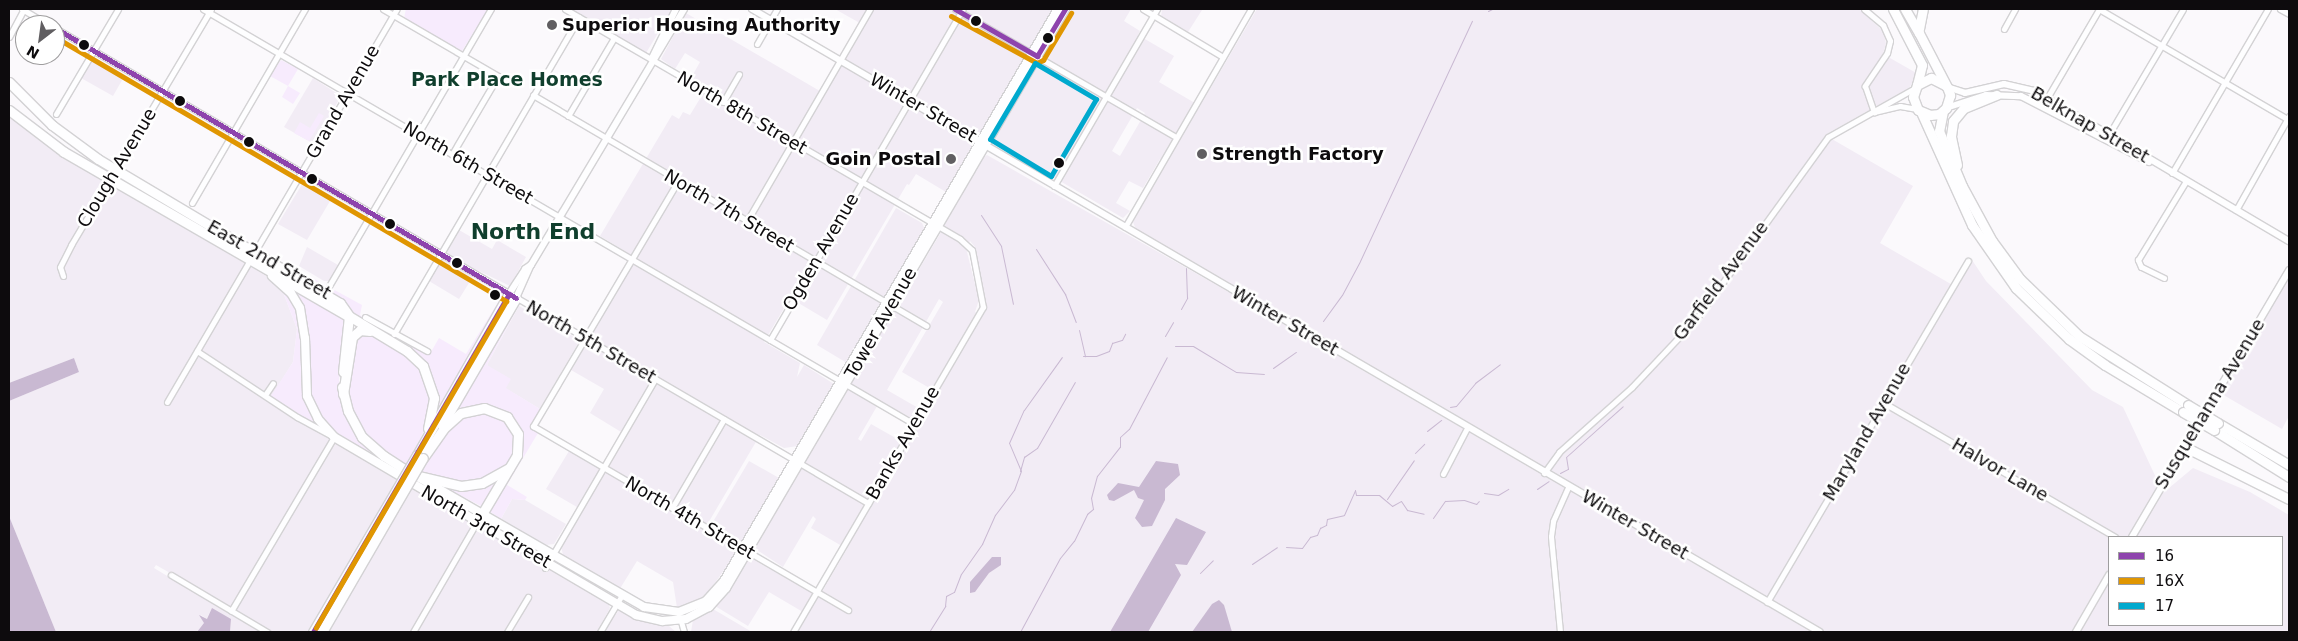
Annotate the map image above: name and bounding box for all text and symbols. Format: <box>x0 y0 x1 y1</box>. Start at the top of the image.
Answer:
place label: Superior Housing Authority <box>562 14 840 36</box>
north arrow <box>15 15 65 65</box>
unlabelled marker <box>971 16 981 26</box>
marker: Superior Housing Authority <box>546 19 558 31</box>
unlabelled marker <box>1043 33 1053 43</box>
unlabelled marker <box>79 40 89 50</box>
street label: Grand Avenue <box>302 41 384 163</box>
text: N <box>24 42 42 62</box>
street label: North 8th Street <box>673 67 811 159</box>
district label: Park Place Homes <box>411 69 603 91</box>
street label: Winter Street <box>866 69 980 147</box>
street label: Belknap Street <box>2027 82 2153 168</box>
unlabelled marker <box>175 96 185 106</box>
street label: Clough Avenue <box>73 104 161 232</box>
street label: North 6th Street <box>399 117 537 209</box>
unlabelled marker <box>244 137 254 147</box>
place label: Strength Factory <box>1212 143 1384 165</box>
place label: Goin Postal <box>825 148 941 170</box>
marker: Strength Factory <box>1196 148 1208 160</box>
marker: Goin Postal <box>945 153 957 165</box>
unlabelled marker <box>1054 158 1064 168</box>
street label: North 7th Street <box>660 165 798 257</box>
unlabelled marker <box>307 174 317 184</box>
street label: Ogden Avenue <box>779 189 863 315</box>
street label: East 2nd Street <box>203 216 335 304</box>
street label: Garfield Avenue <box>1669 217 1773 345</box>
unlabelled marker <box>385 219 395 229</box>
district label: North End <box>471 219 595 245</box>
unlabelled marker <box>452 258 462 268</box>
street label: Tower Avenue <box>840 264 922 382</box>
street label: Winter Street <box>1228 282 1342 360</box>
unlabelled marker <box>490 290 500 300</box>
street label: North 5th Street <box>522 296 660 388</box>
street label: Susquehanna Avenue <box>2151 315 2269 493</box>
street label: Maryland Avenue <box>1819 359 1915 505</box>
street label: Banks Avenue <box>862 383 944 503</box>
street label: Halvor Lane <box>1948 434 2052 506</box>
street label: North 4th Street <box>621 472 759 564</box>
street label: North 3rd Street <box>417 481 555 573</box>
street label: Winter Street <box>1578 486 1692 564</box>
legend <box>2108 536 2283 626</box>
text: 16 <box>2155 547 2174 565</box>
text: 16X <box>2155 572 2184 590</box>
text: 17 <box>2155 597 2174 615</box>

